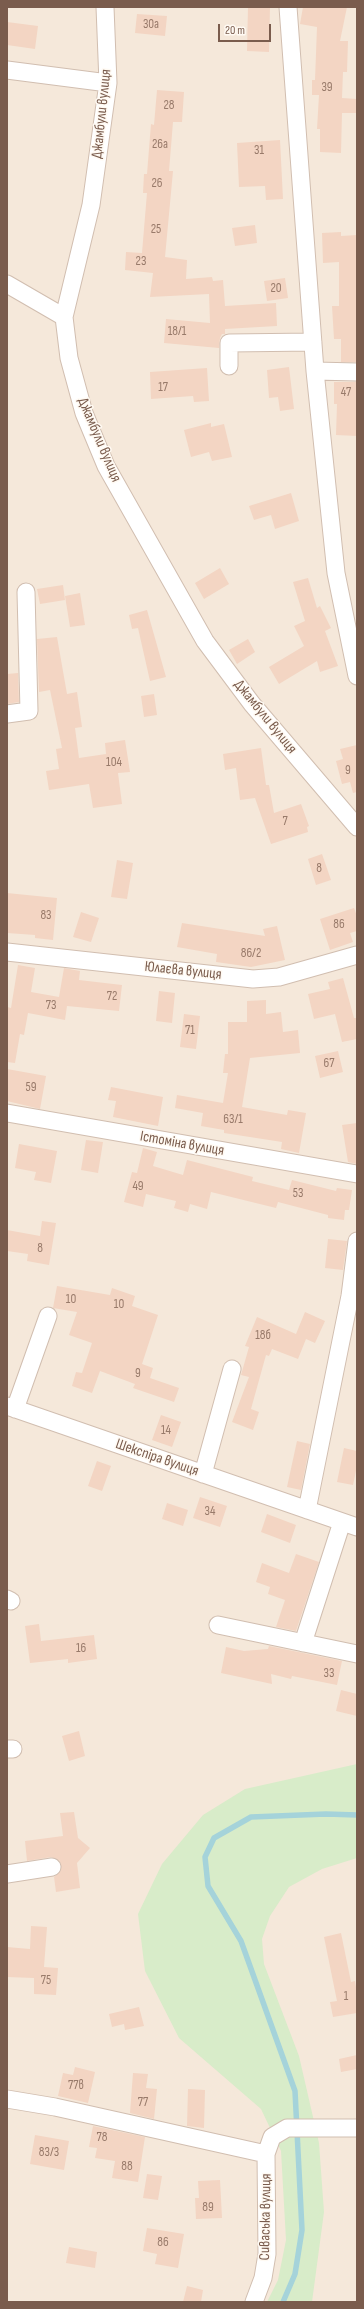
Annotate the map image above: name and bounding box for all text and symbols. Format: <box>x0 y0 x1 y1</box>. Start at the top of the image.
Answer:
scale bar <box>220 16 273 42</box>
house number: 30а <box>143 17 159 33</box>
text: 20 m <box>225 23 245 38</box>
street label: Джамбули вулиця <box>88 68 116 160</box>
house number: 39 <box>321 80 333 96</box>
house number: 28 <box>163 98 175 114</box>
house number: 26а <box>152 137 168 153</box>
house number: 31 <box>254 143 264 159</box>
house number: 26 <box>151 176 163 192</box>
house number: 25 <box>151 222 161 238</box>
house number: 23 <box>136 254 146 270</box>
house number: 20 <box>270 281 282 297</box>
house number: 18/1 <box>168 324 186 340</box>
house number: 17 <box>158 380 168 396</box>
house number: 47 <box>341 385 351 401</box>
street label: Джамбули вулиця <box>73 395 125 485</box>
street label: Джамбули вулиця <box>230 676 300 758</box>
house number: 104 <box>106 755 122 771</box>
house number: 9 <box>345 763 351 779</box>
house number: 7 <box>282 814 288 830</box>
house number: 8 <box>316 861 322 877</box>
house number: 83 <box>40 908 52 924</box>
house number: 86 <box>333 917 345 933</box>
house number: 86/2 <box>241 946 261 962</box>
street label: Юлаєва вулиця <box>144 958 222 984</box>
house number: 72 <box>107 989 117 1005</box>
house number: 73 <box>46 998 56 1014</box>
house number: 71 <box>185 1023 195 1039</box>
house number: 67 <box>324 1056 334 1072</box>
house number: 59 <box>26 1080 36 1096</box>
house number: 63/1 <box>223 1112 243 1128</box>
street label: Істоміна вулиця <box>139 1128 225 1160</box>
house number: 49 <box>132 1179 144 1195</box>
house number: 53 <box>293 1186 303 1202</box>
house number: 8 <box>37 1241 43 1257</box>
house number: 10 <box>66 1292 76 1308</box>
house number: 10 <box>114 1297 124 1313</box>
house number: 18б <box>255 1328 271 1344</box>
house number: 9 <box>135 1366 141 1382</box>
house number: 14 <box>161 1423 171 1439</box>
street label: Шекспіра вулиця <box>113 1435 201 1481</box>
house number: 34 <box>205 1504 215 1520</box>
house number: 16 <box>76 1641 86 1657</box>
house number: 33 <box>324 1666 334 1682</box>
house number: 75 <box>41 1973 51 1989</box>
house number: 1 <box>344 1989 348 2005</box>
house number: 77в <box>68 2078 84 2094</box>
house number: 77 <box>138 2095 148 2111</box>
house number: 78 <box>97 2130 107 2146</box>
house number: 83/3 <box>39 2145 59 2161</box>
house number: 88 <box>121 2159 133 2175</box>
street label: Сиваська вулиця <box>256 2173 276 2261</box>
house number: 89 <box>202 2200 214 2216</box>
house number: 86 <box>157 2235 169 2251</box>

